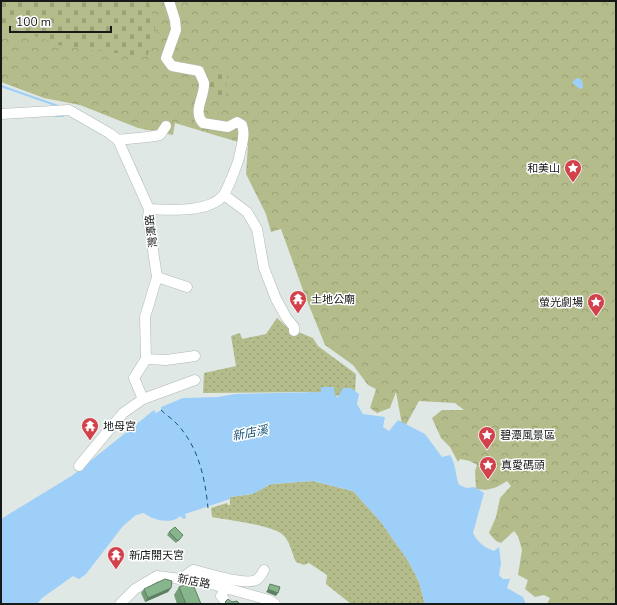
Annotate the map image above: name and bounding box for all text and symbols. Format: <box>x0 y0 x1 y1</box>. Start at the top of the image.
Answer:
scale bar <box>10 8 111 34</box>
text: 100 m <box>16 14 51 30</box>
place icon: 和美山 <box>563 158 583 183</box>
place label: 和美山 <box>527 161 560 176</box>
street label: 灣潭路 <box>142 214 161 248</box>
temple icon: 土地公廟 <box>288 289 308 314</box>
place label: 土地公廟 <box>311 292 355 307</box>
place icon: 螢光劇場 <box>586 292 606 317</box>
place label: 螢光劇場 <box>539 295 583 310</box>
temple icon: 地母宮 <box>80 416 100 441</box>
place label: 地母宮 <box>103 419 136 434</box>
water label: 新店溪 <box>231 421 271 444</box>
place icon: 碧潭風景區 <box>477 425 497 450</box>
place label: 碧潭風景區 <box>500 428 555 443</box>
place icon: 真愛碼頭 <box>478 455 498 480</box>
place label: 真愛碼頭 <box>501 458 545 473</box>
temple icon: 新店開天宮 <box>106 545 126 570</box>
place label: 新店開天宮 <box>129 548 184 563</box>
street label: 新店路 <box>176 571 212 592</box>

